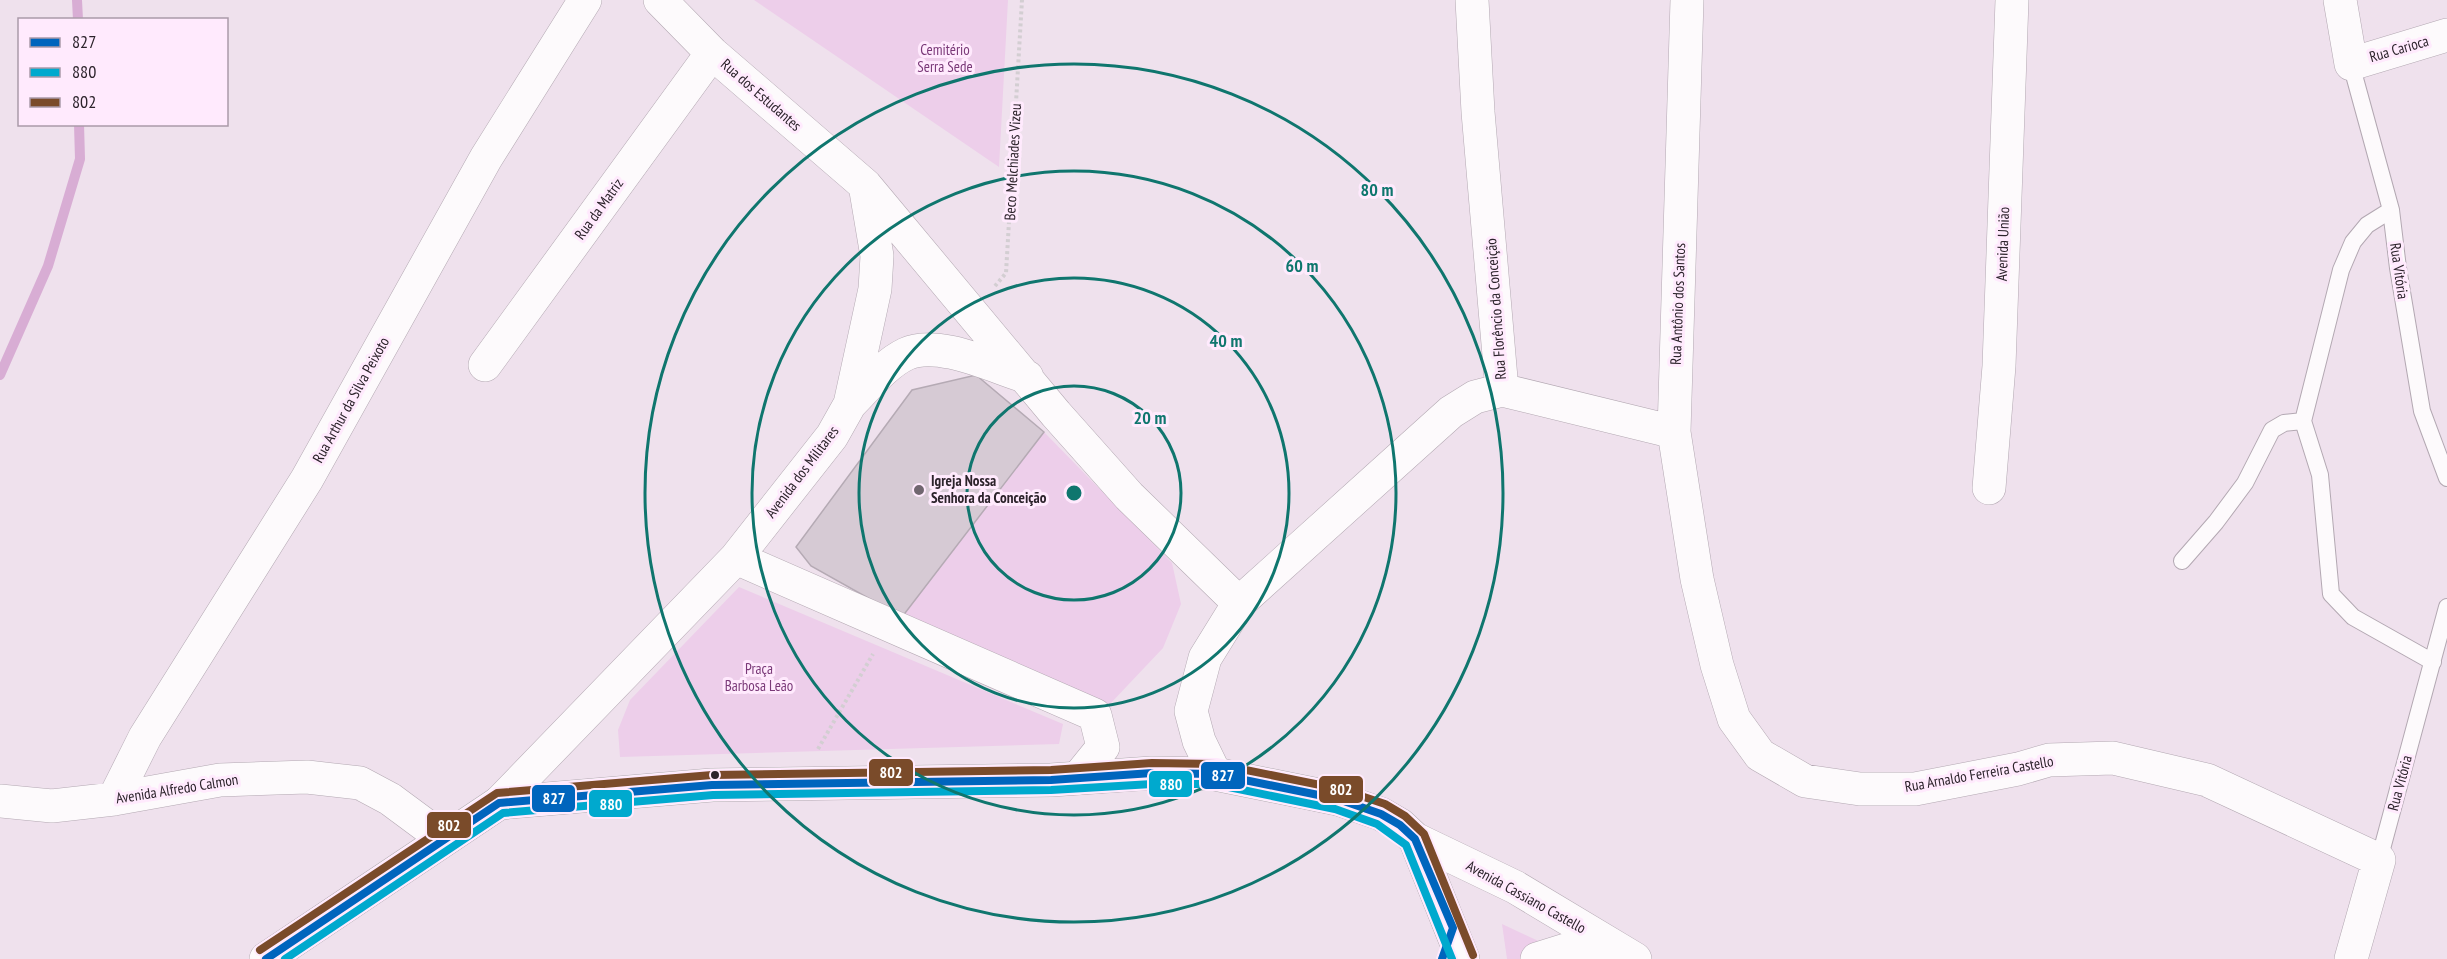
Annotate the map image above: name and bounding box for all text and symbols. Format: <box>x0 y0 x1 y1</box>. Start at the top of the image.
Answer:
legend <box>18 18 228 126</box>
text: 827 <box>72 30 96 53</box>
street label: Rua Carioca <box>2367 31 2431 66</box>
park label: Cemitério Serra Sede <box>917 40 973 76</box>
street label: Rua dos Estudantes <box>717 54 806 135</box>
text: 880 <box>72 60 96 83</box>
text: 802 <box>72 90 96 113</box>
street label: Beco Melchiades Vizeu <box>1000 103 1025 221</box>
street label: Rua da Matriz <box>570 174 627 243</box>
text: 80 m <box>1361 178 1393 201</box>
street label: Avenida União <box>1992 207 2013 281</box>
street label: Rua Florêncio da Conceição <box>1481 238 1510 380</box>
street label: Rua Vitória <box>2386 242 2413 300</box>
street label: Rua Antônio dos Santos <box>1666 243 1689 365</box>
text: 60 m <box>1286 254 1318 277</box>
text: 40 m <box>1210 329 1242 352</box>
street label: Rua Arthur da Silva Peixoto <box>308 333 393 466</box>
text: 20 m <box>1134 406 1166 429</box>
street label: Avenida dos Militares <box>761 422 842 522</box>
place label: Igreja Nossa Senhora da Conceição <box>931 471 1047 507</box>
marker: Igreja Nossa Senhora da Conceição <box>912 483 926 497</box>
centre of rings <box>1064 483 1084 503</box>
park label: Praça Barbosa Leão <box>725 659 793 695</box>
street label: Rua Arnaldo Ferreira Castello <box>1903 751 2055 796</box>
street label: Rua Vitória <box>2383 753 2416 813</box>
line badge: 802 <box>868 758 914 787</box>
line badge: 827 <box>1200 761 1246 790</box>
text: 802 <box>880 762 902 782</box>
text: 827 <box>1212 765 1234 785</box>
street label: Avenida Alfredo Calmon <box>114 769 239 808</box>
unlabelled marker <box>709 769 721 781</box>
line badge: 880 <box>1148 770 1193 798</box>
text: 880 <box>1160 774 1183 794</box>
line badge: 802 <box>1318 775 1364 804</box>
text: 802 <box>1330 779 1352 799</box>
line badge: 827 <box>531 784 576 813</box>
text: 827 <box>543 788 565 808</box>
line badge: 880 <box>588 789 633 818</box>
text: 880 <box>600 794 623 814</box>
line badge: 802 <box>426 811 472 839</box>
text: 802 <box>438 815 460 835</box>
street label: Avenida Cassiano Castello <box>1463 856 1589 937</box>

